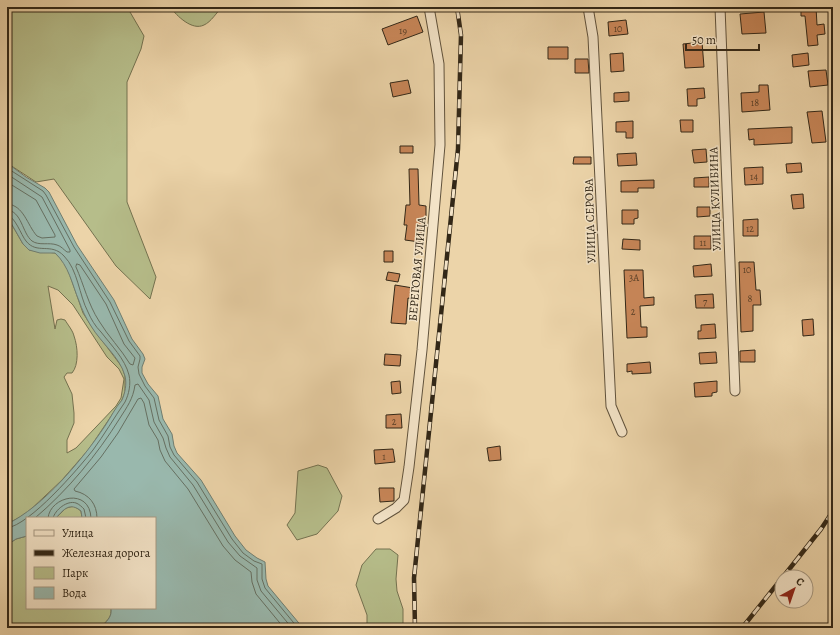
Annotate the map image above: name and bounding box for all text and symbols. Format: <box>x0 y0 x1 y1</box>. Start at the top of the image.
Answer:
house number: 10 <box>614 22 622 35</box>
house number: 19 <box>399 24 407 37</box>
scale bar <box>686 26 759 52</box>
text: 50 m <box>692 32 716 48</box>
house number: 18 <box>751 96 759 109</box>
street label: УЛИЦА КУЛИБИНА <box>705 146 725 251</box>
house number: 14 <box>750 170 758 183</box>
street label: УЛИЦА СЕРОВА <box>580 177 599 264</box>
street label: БЕРЕГОВАЯ УЛИЦА <box>404 215 430 322</box>
house number: 12 <box>746 222 754 235</box>
house number: 11 <box>700 236 707 249</box>
house number: 10 <box>743 263 751 276</box>
house number: 3А <box>629 271 639 284</box>
house number: 8 <box>748 292 753 305</box>
house number: 7 <box>703 295 708 308</box>
house number: 2 <box>631 305 636 318</box>
house number: 2 <box>392 415 397 428</box>
house number: 1 <box>382 450 386 463</box>
legend <box>26 517 156 609</box>
text: Улица <box>62 525 94 541</box>
text: Железная дорога <box>62 545 151 561</box>
text: Парк <box>62 565 88 581</box>
north arrow <box>774 569 814 609</box>
text: С <box>793 574 808 590</box>
text: Вода <box>62 585 87 601</box>

